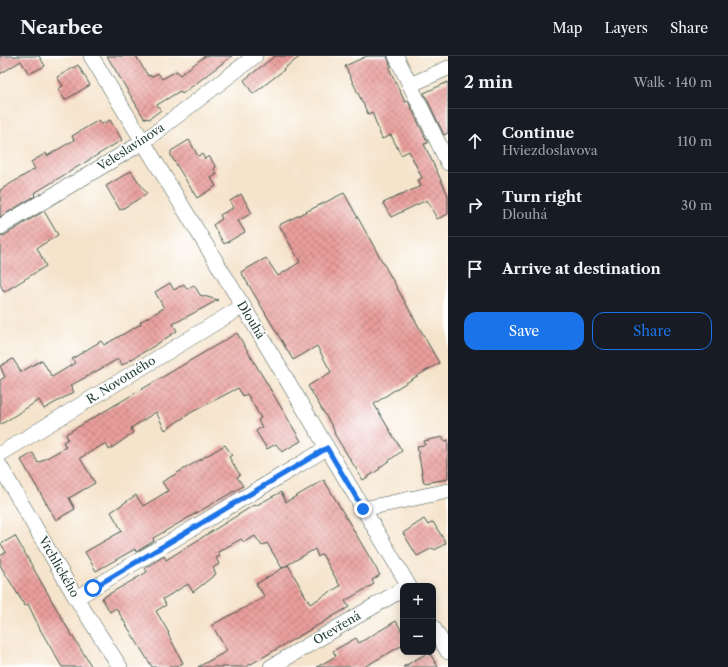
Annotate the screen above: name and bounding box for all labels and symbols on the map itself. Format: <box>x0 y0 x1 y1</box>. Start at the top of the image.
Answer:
street label: Veleslavínova <box>94 119 167 174</box>
street label: Dlouhá <box>234 298 269 342</box>
street label: R. Novotného <box>83 352 158 407</box>
route end <box>354 500 372 518</box>
street label: Vrchlického <box>35 533 83 600</box>
route start <box>84 579 102 597</box>
street label: Otevřená <box>310 607 364 648</box>

